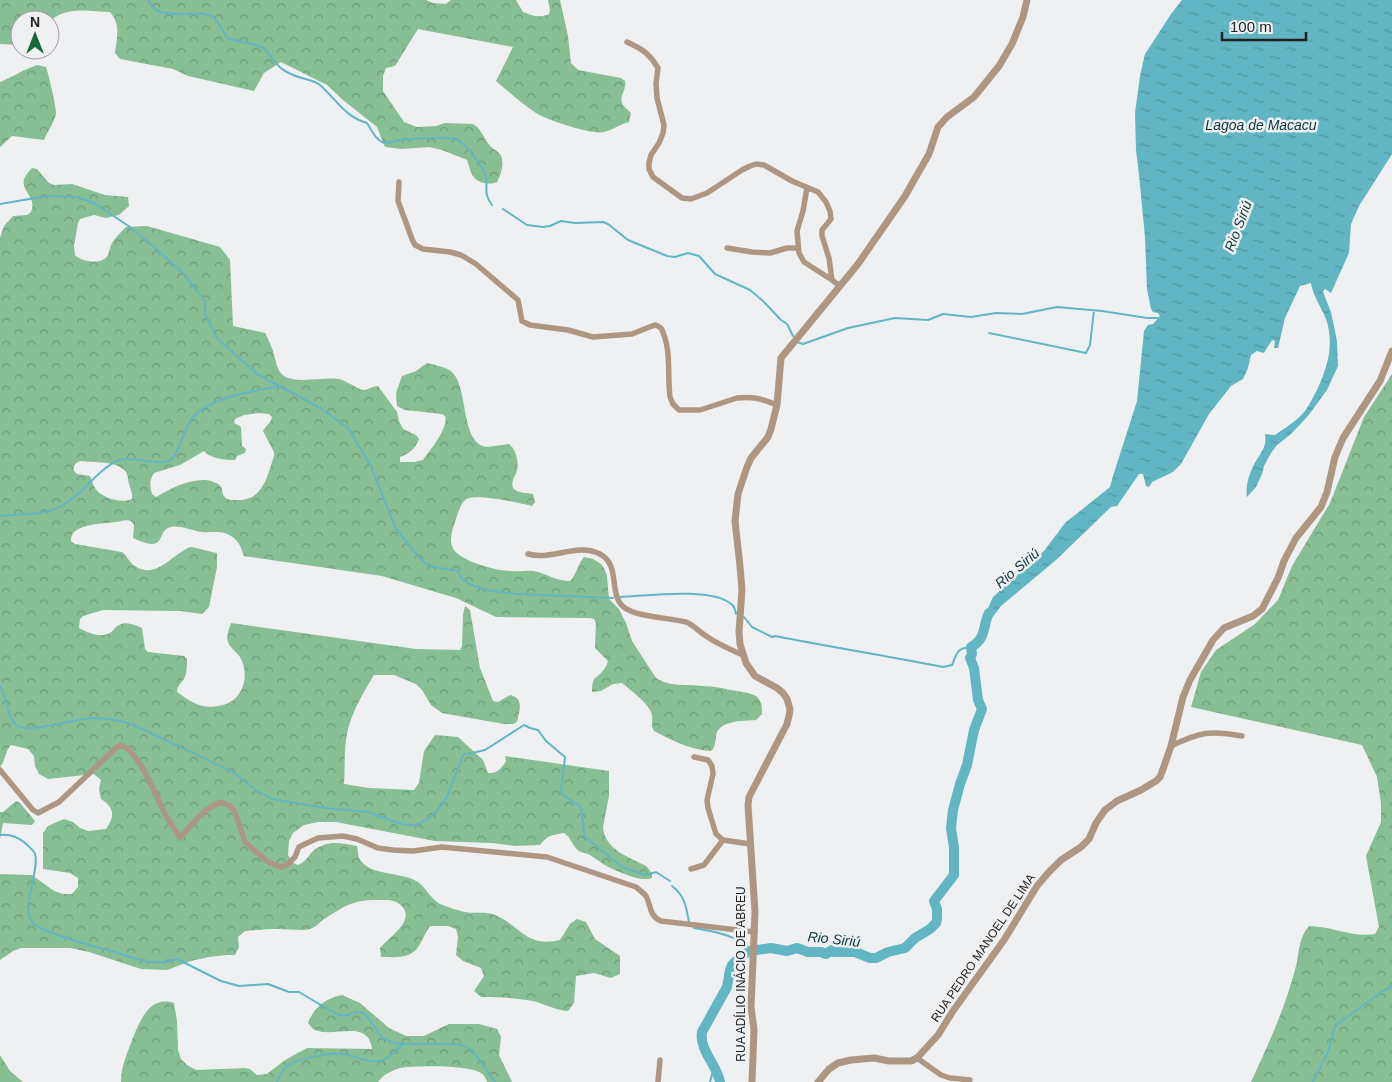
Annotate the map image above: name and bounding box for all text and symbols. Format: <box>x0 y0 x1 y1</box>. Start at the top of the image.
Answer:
north arrow <box>10 10 60 60</box>
scale bar <box>1222 10 1306 42</box>
text: N <box>30 14 40 30</box>
text: 100 m <box>1230 18 1272 35</box>
water label: Lagoa de Macacu <box>1205 117 1317 133</box>
water label: Rio Siriú <box>1221 198 1255 254</box>
water label: Rio Siriú <box>992 545 1043 591</box>
street label: RUA PEDRO MANOEL DE LIMA <box>928 871 1038 1025</box>
street label: RUA ADÍLIO INÁCIO DE ABREU <box>733 886 748 1062</box>
water label: Rio Siriú <box>807 928 861 950</box>

